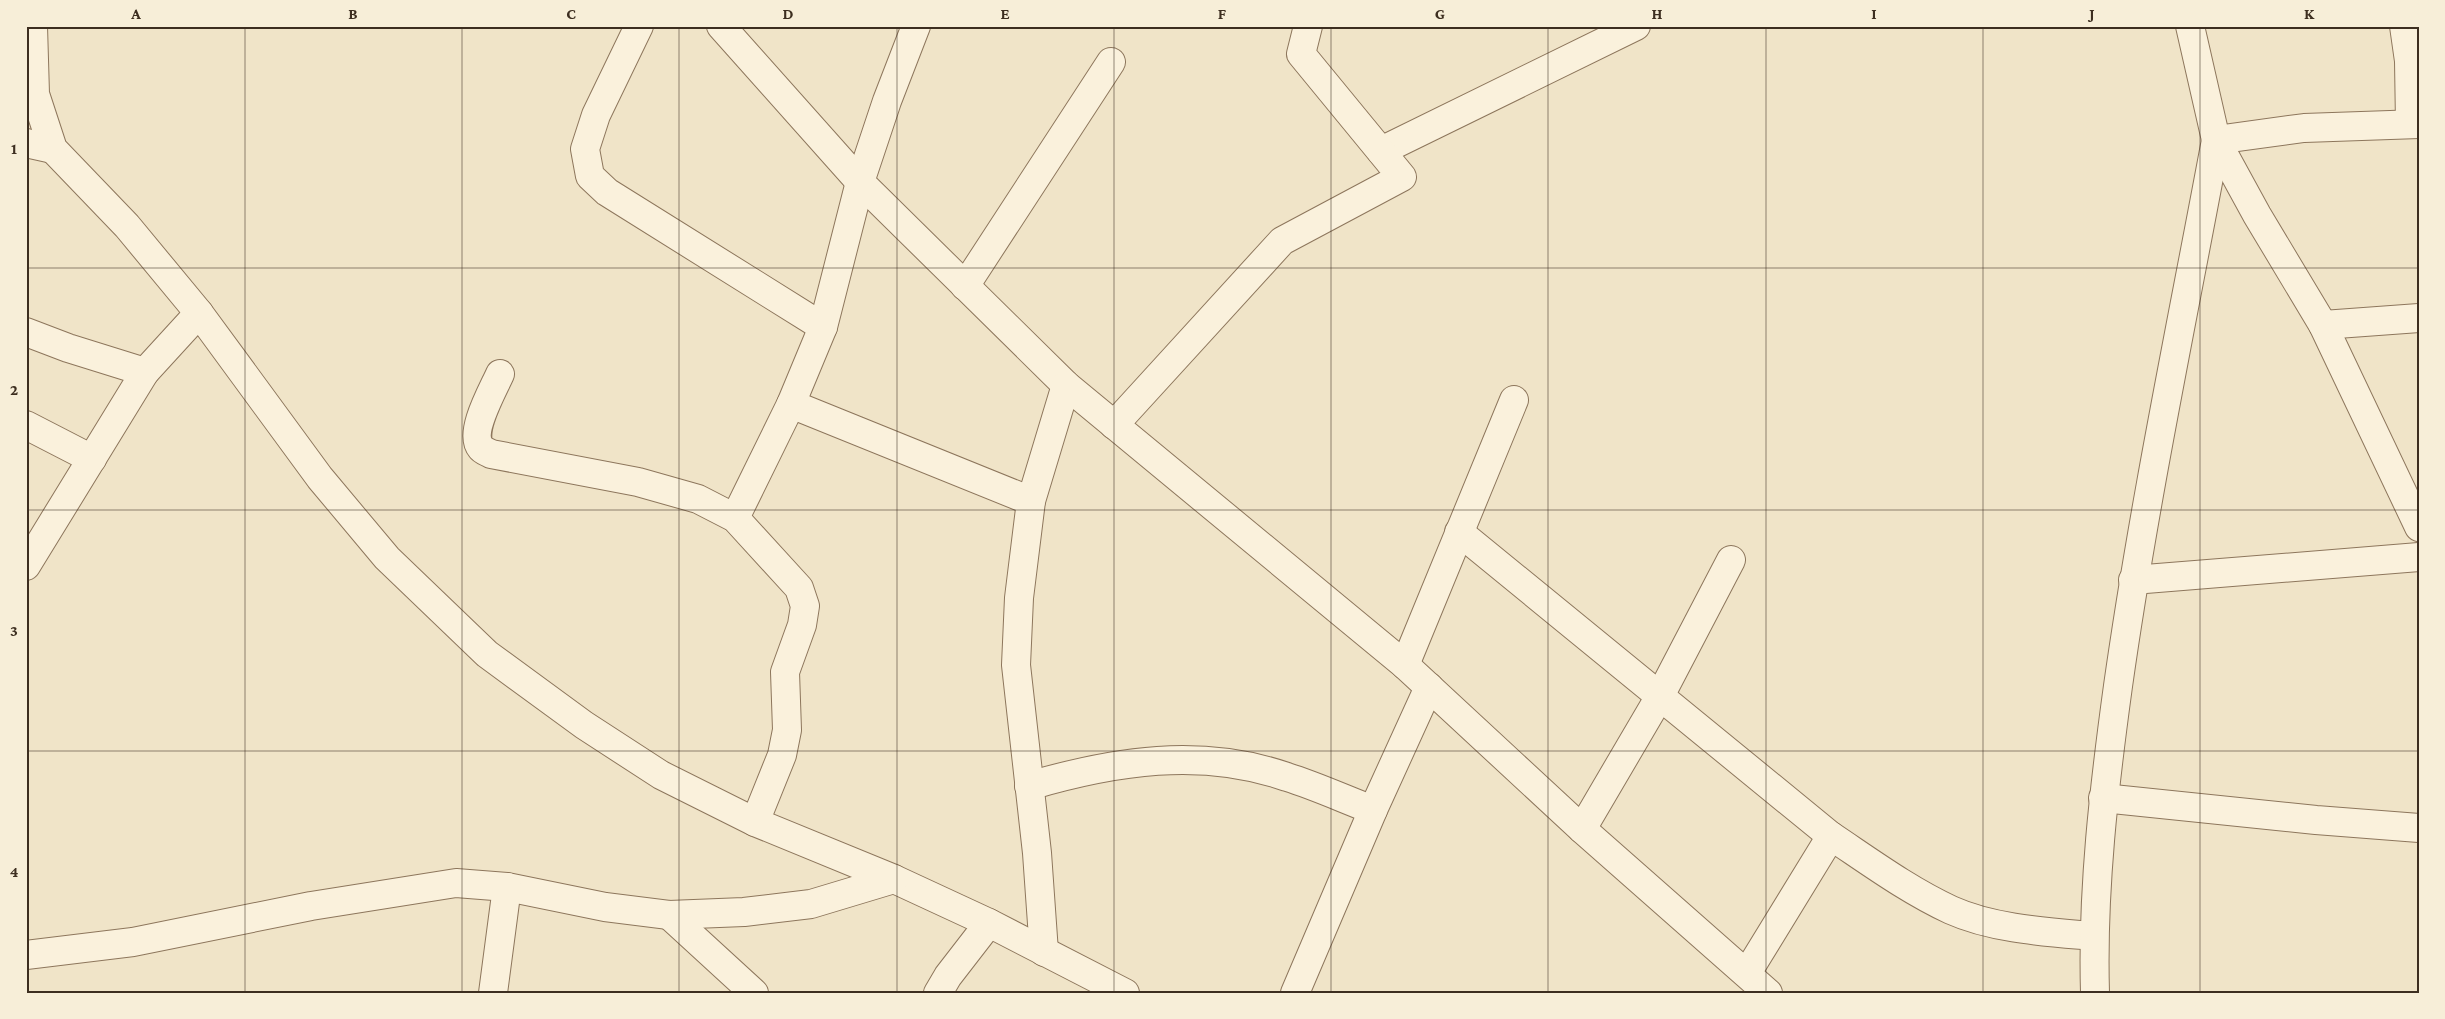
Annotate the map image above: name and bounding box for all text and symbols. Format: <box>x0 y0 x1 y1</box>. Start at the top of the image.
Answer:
text: A <box>130 5 141 22</box>
text: B <box>348 5 358 22</box>
text: C <box>566 5 576 22</box>
text: D <box>782 5 794 22</box>
text: E <box>1000 5 1010 22</box>
text: F <box>1218 5 1227 22</box>
text: G <box>1435 5 1445 22</box>
text: H <box>1652 5 1663 22</box>
text: I <box>1871 5 1877 22</box>
text: J <box>2087 5 2095 22</box>
text: K <box>2304 5 2315 22</box>
text: 1 <box>11 140 17 157</box>
text: 2 <box>10 381 18 398</box>
text: 3 <box>10 622 18 639</box>
text: 4 <box>10 863 19 880</box>

